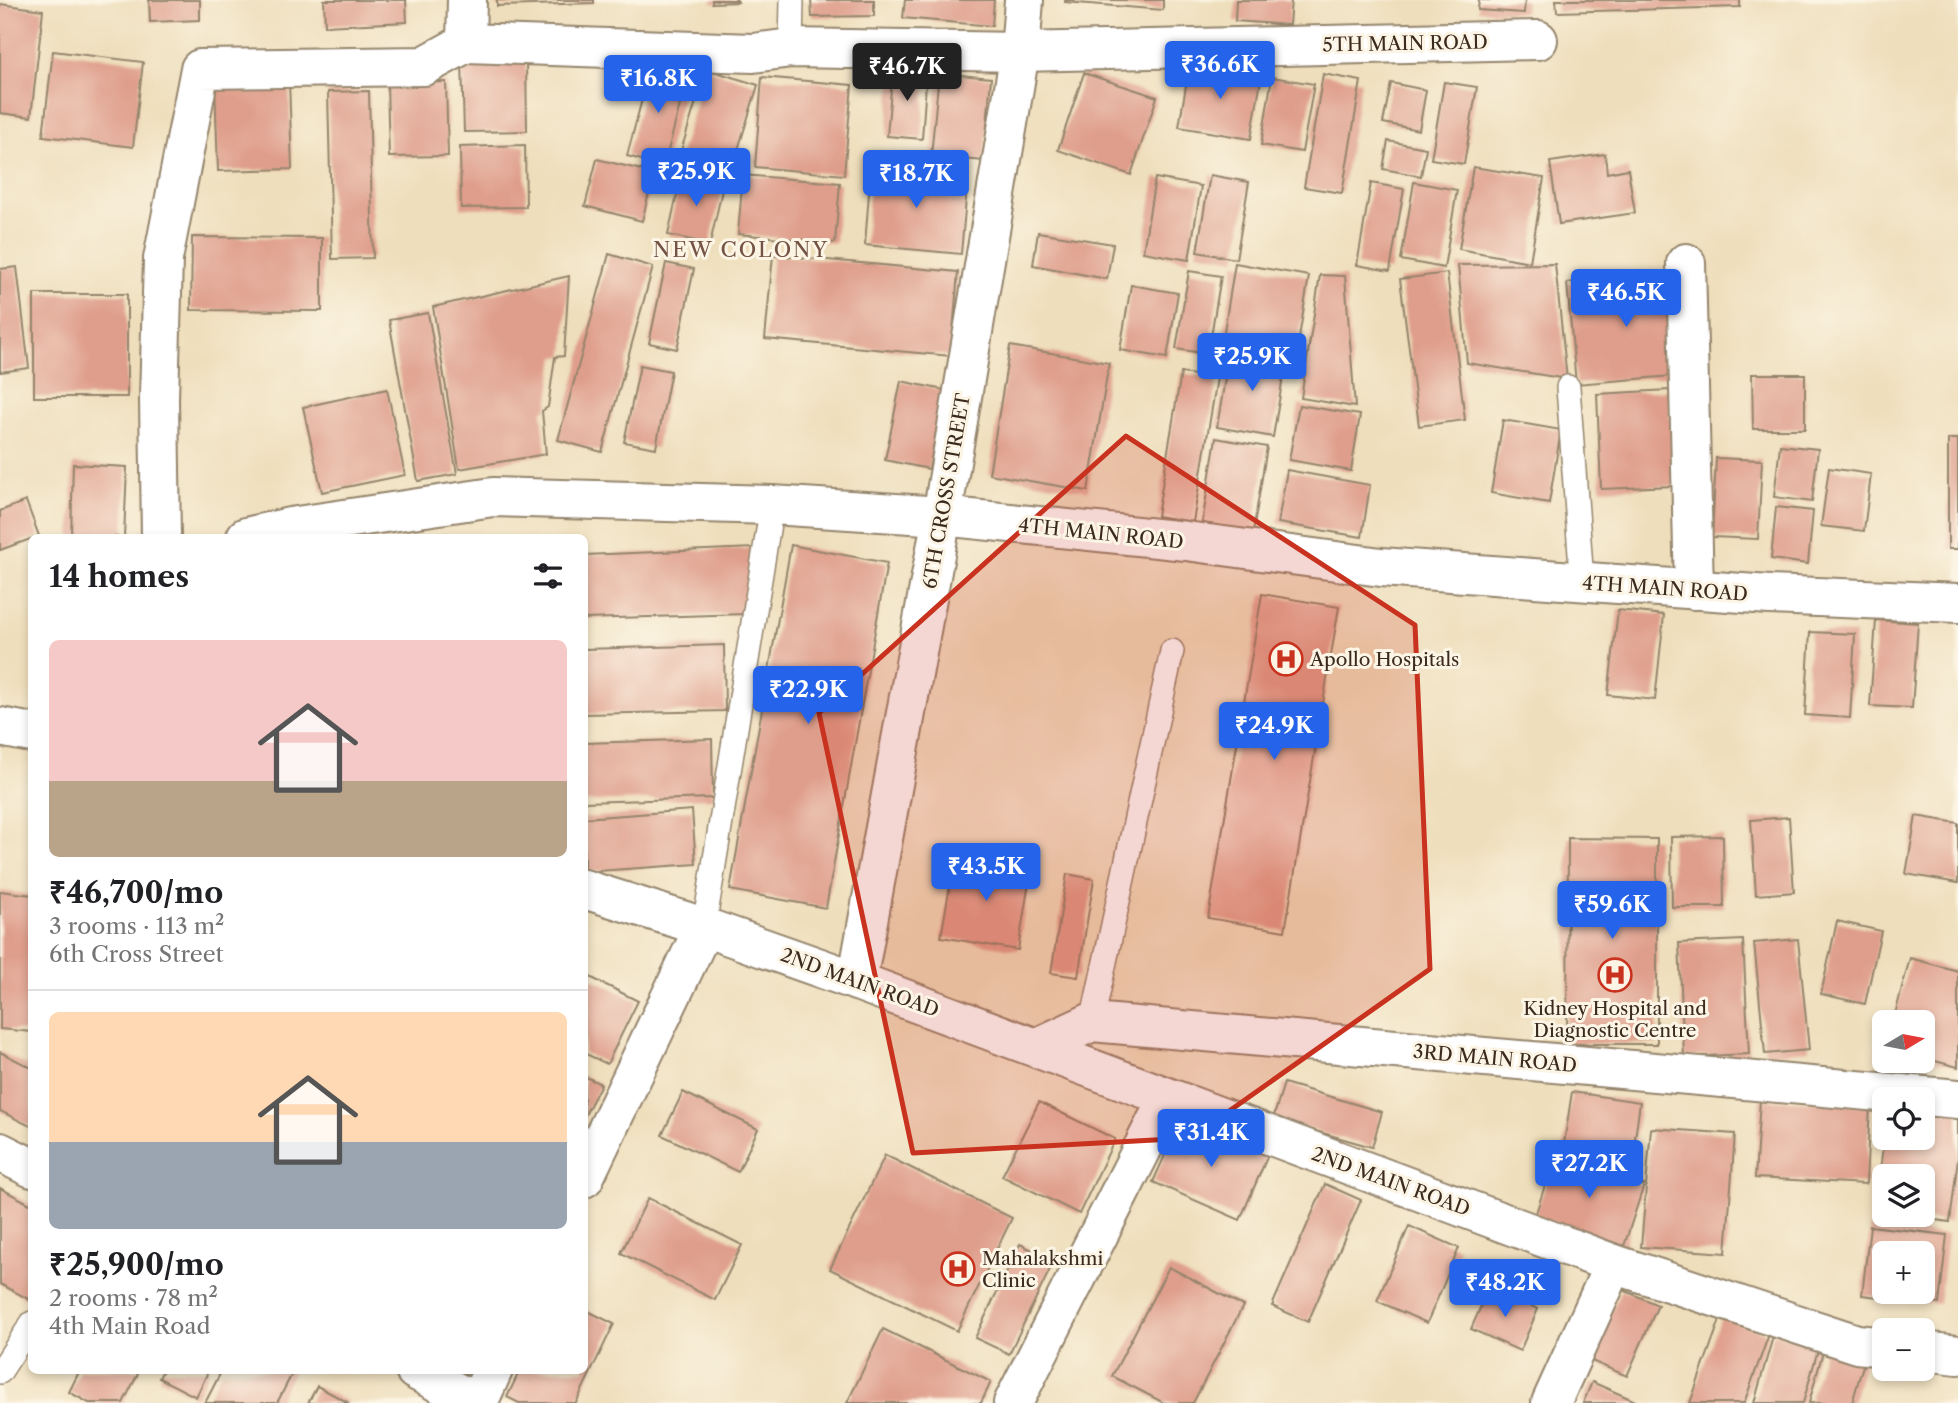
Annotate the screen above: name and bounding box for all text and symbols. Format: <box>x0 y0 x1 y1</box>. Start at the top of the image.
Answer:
street label: 5TH MAIN ROAD <box>1322 31 1488 56</box>
pin: ₹36.6K <box>1163 42 1277 101</box>
pin: ₹46.7K <box>850 43 964 103</box>
text: ₹36.6K <box>1181 50 1259 78</box>
text: ₹46.7K <box>869 52 945 80</box>
pin: ₹16.8K <box>601 55 715 115</box>
text: ₹16.8K <box>620 64 696 92</box>
pin: ₹25.9K <box>639 148 753 208</box>
pin: ₹18.7K <box>859 150 973 210</box>
text: ₹25.9K <box>657 157 735 185</box>
text: ₹18.7K <box>879 159 953 187</box>
district label: NEW COLONY <box>653 237 829 262</box>
pin: ₹46.5K <box>1569 270 1683 329</box>
text: ₹46.5K <box>1587 278 1665 306</box>
pin: ₹25.9K <box>1195 334 1309 393</box>
text: ₹25.9K <box>1213 342 1291 370</box>
street label: 6TH CROSS STREET <box>918 391 975 591</box>
street label: 4TH MAIN ROAD <box>1017 513 1185 554</box>
icon: filters <box>529 557 567 595</box>
text: 14 homes <box>49 558 189 595</box>
street label: 4TH MAIN ROAD <box>1581 571 1749 606</box>
hospital icon: Apollo Hospitals <box>1267 640 1305 678</box>
place label: Apollo Hospitals <box>1309 648 1459 671</box>
pin: ₹22.9K <box>751 666 865 726</box>
text: ₹22.9K <box>769 675 847 703</box>
icon: home <box>245 685 371 811</box>
pin: ₹24.9K <box>1217 702 1331 762</box>
text: ₹24.9K <box>1235 711 1313 739</box>
pin: ₹43.5K <box>929 844 1043 903</box>
text: ₹43.5K <box>947 852 1025 880</box>
text: ₹46,700/mo <box>49 874 223 911</box>
pin: ₹59.6K <box>1555 881 1669 941</box>
text: ₹59.6K <box>1573 890 1651 918</box>
text: 3 rooms · 113 m² <box>49 912 225 940</box>
text: 6th Cross Street <box>49 940 224 968</box>
street label: 2ND MAIN ROAD <box>778 943 942 1022</box>
hospital icon: Kidney Hospital and Diagnostic Centre <box>1596 956 1634 994</box>
place label: Kidney Hospital and Diagnostic Centre <box>1523 997 1707 1042</box>
north arrow <box>1872 1010 1936 1073</box>
map controls <box>1872 1010 1935 1381</box>
street label: 3RD MAIN ROAD <box>1412 1040 1578 1077</box>
icon: home <box>245 1057 371 1183</box>
button: locate <box>1872 1087 1935 1150</box>
pin: ₹31.4K <box>1154 1110 1268 1169</box>
text: ₹31.4K <box>1174 1118 1248 1146</box>
pin: ₹27.2K <box>1532 1140 1646 1200</box>
street label: 2ND MAIN ROAD <box>1309 1142 1473 1221</box>
text: ₹27.2K <box>1551 1149 1627 1177</box>
button: layers <box>1872 1164 1935 1227</box>
button: + <box>1872 1241 1935 1304</box>
text: ₹25,900/mo <box>49 1246 224 1283</box>
place label: Mahalakshmi Clinic <box>982 1247 1103 1292</box>
hospital icon: Mahalakshmi Clinic <box>939 1250 977 1288</box>
pin: ₹48.2K <box>1448 1260 1562 1319</box>
text: ₹48.2K <box>1465 1268 1545 1296</box>
text: 2 rooms · 78 m² <box>49 1284 218 1312</box>
text: 4th Main Road <box>49 1312 211 1340</box>
button: − <box>1872 1318 1935 1381</box>

